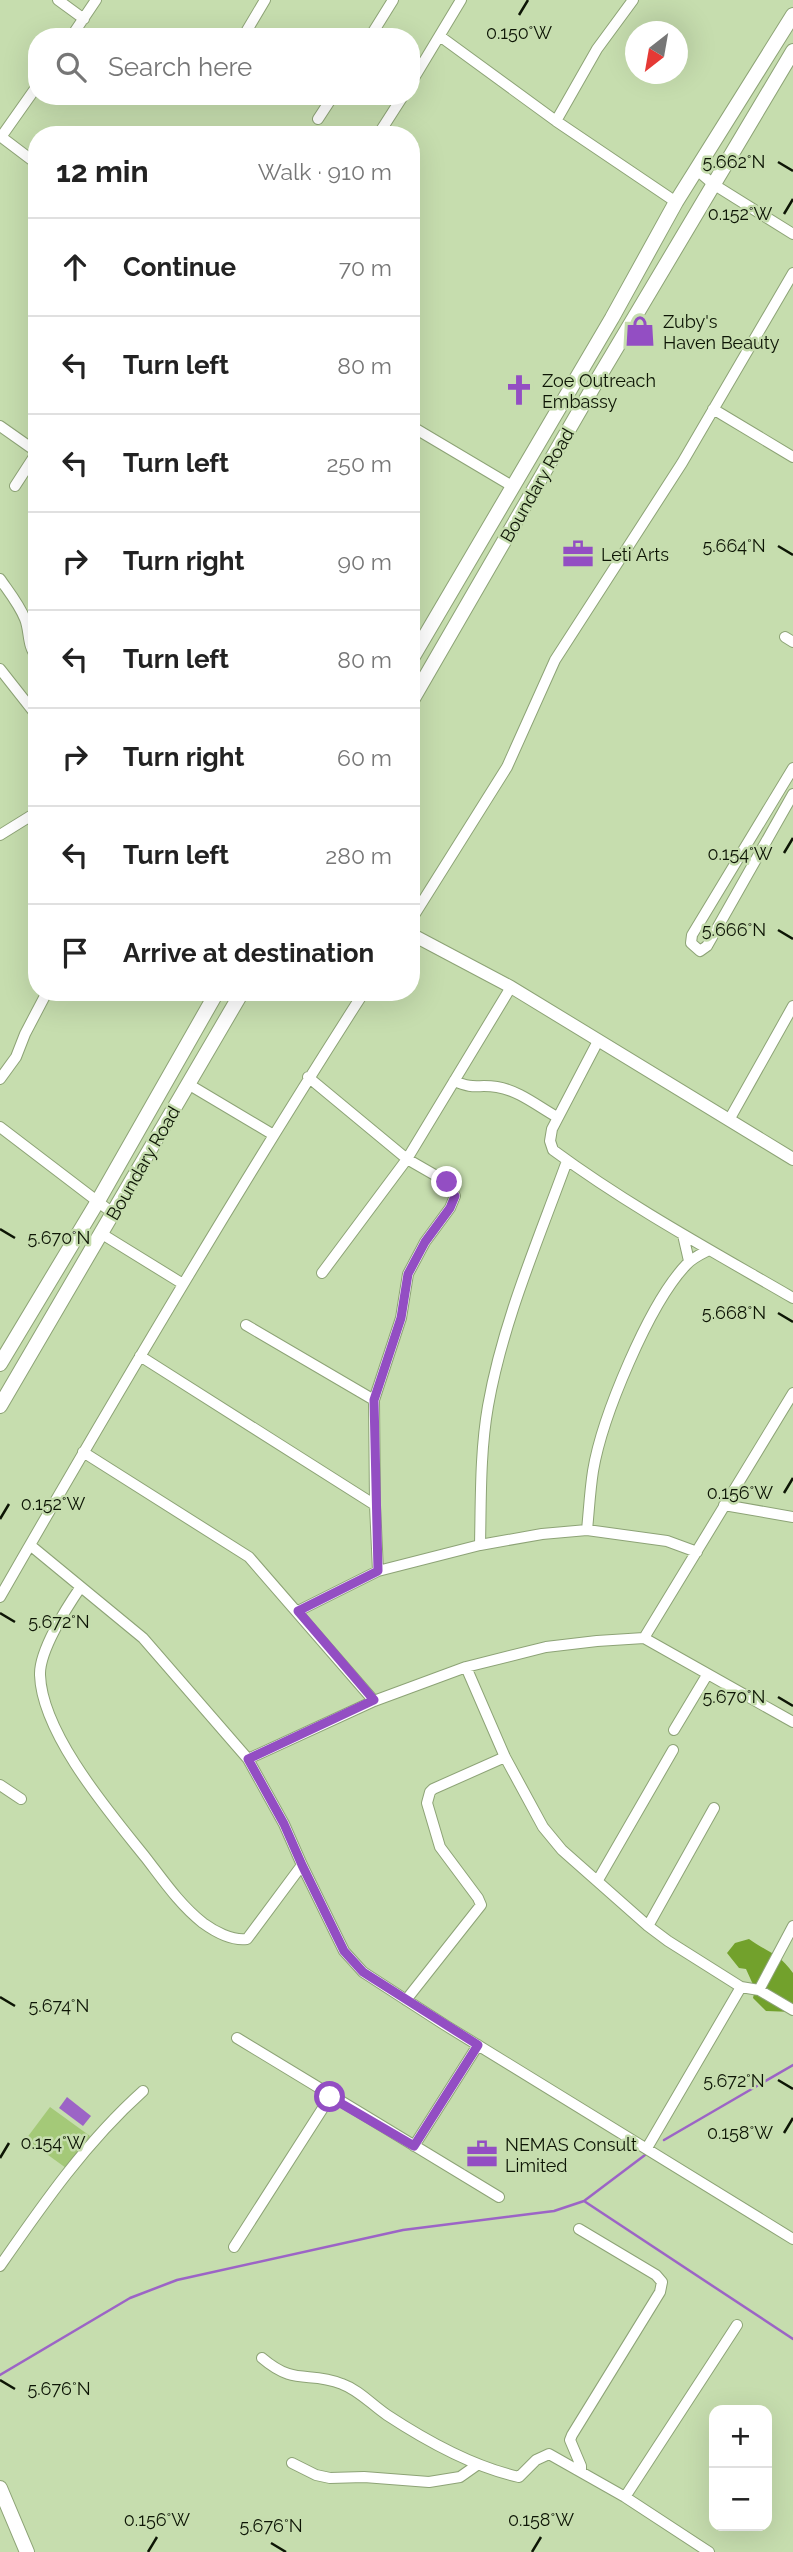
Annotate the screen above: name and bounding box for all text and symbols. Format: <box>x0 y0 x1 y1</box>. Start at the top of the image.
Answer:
north arrow <box>625 21 688 84</box>
text: 0.150°W <box>486 22 552 43</box>
search box <box>28 28 420 105</box>
icon: search <box>52 48 90 86</box>
text: Search here <box>108 52 252 82</box>
text: 5.662°N <box>703 151 765 172</box>
text: 12 min <box>56 154 149 189</box>
text: Walk · 910 m <box>258 158 392 185</box>
text: 0.152°W <box>708 203 773 224</box>
icon: ahead <box>56 248 94 286</box>
text: Continue <box>123 252 236 282</box>
text: 70 m <box>339 254 392 281</box>
place label: Zuby's Haven Beauty <box>663 311 780 353</box>
shop icon: Zuby's Haven Beauty <box>623 314 657 348</box>
icon: left <box>56 346 94 384</box>
text: Turn left <box>123 350 229 380</box>
text: 80 m <box>337 352 392 379</box>
place label: Zoe Outreach Embassy <box>542 370 656 412</box>
church icon: Zoe Outreach Embassy <box>502 373 536 407</box>
street label: Boundary Road <box>496 424 578 546</box>
icon: left <box>56 444 94 482</box>
text: Turn left <box>123 448 229 478</box>
text: 250 m <box>326 450 392 477</box>
text: 5.664°N <box>702 535 766 556</box>
office icon: Leti Arts <box>561 537 595 571</box>
icon: right <box>56 542 94 580</box>
place label: Leti Arts <box>601 544 669 565</box>
text: Turn right <box>123 546 244 576</box>
text: 90 m <box>337 548 392 575</box>
icon: left <box>56 640 94 678</box>
text: Turn left <box>123 644 229 674</box>
text: 80 m <box>337 646 392 673</box>
icon: right <box>56 738 94 776</box>
text: Turn right <box>123 742 244 772</box>
text: 60 m <box>337 744 392 771</box>
icon: left <box>56 836 94 874</box>
text: Turn left <box>123 840 229 870</box>
text: 280 m <box>325 842 392 869</box>
text: 0.154°W <box>707 843 773 864</box>
text: 5.666°N <box>702 919 766 940</box>
icon: arrive <box>56 934 94 972</box>
text: Arrive at destination <box>123 938 374 968</box>
street label: Boundary Road <box>102 1102 184 1224</box>
route end <box>431 1166 462 1197</box>
text: 5.670°N <box>28 1227 90 1248</box>
text: 5.668°N <box>702 1302 766 1323</box>
text: 0.156°W <box>707 1482 773 1503</box>
text: 0.152°W <box>21 1493 86 1514</box>
text: 5.672°N <box>28 1611 90 1632</box>
text: 5.670°N <box>703 1686 765 1707</box>
text: 5.674°N <box>28 1995 90 2016</box>
text: 5.672°N <box>703 2070 765 2091</box>
route start <box>314 2081 345 2112</box>
text: 0.158°W <box>707 2122 773 2143</box>
text: 0.154°W <box>20 2132 86 2153</box>
place label: NEMAS Consult Limited <box>505 2134 637 2176</box>
office icon: NEMAS Consult Limited <box>465 2137 499 2171</box>
text: 5.676°N <box>27 2378 91 2399</box>
map controls <box>709 2405 772 2531</box>
button: + <box>709 2405 772 2468</box>
button: − <box>709 2468 772 2531</box>
text: 0.156°W <box>124 2509 190 2530</box>
text: 0.158°W <box>508 2509 574 2530</box>
text: 5.676°N <box>239 2515 303 2536</box>

